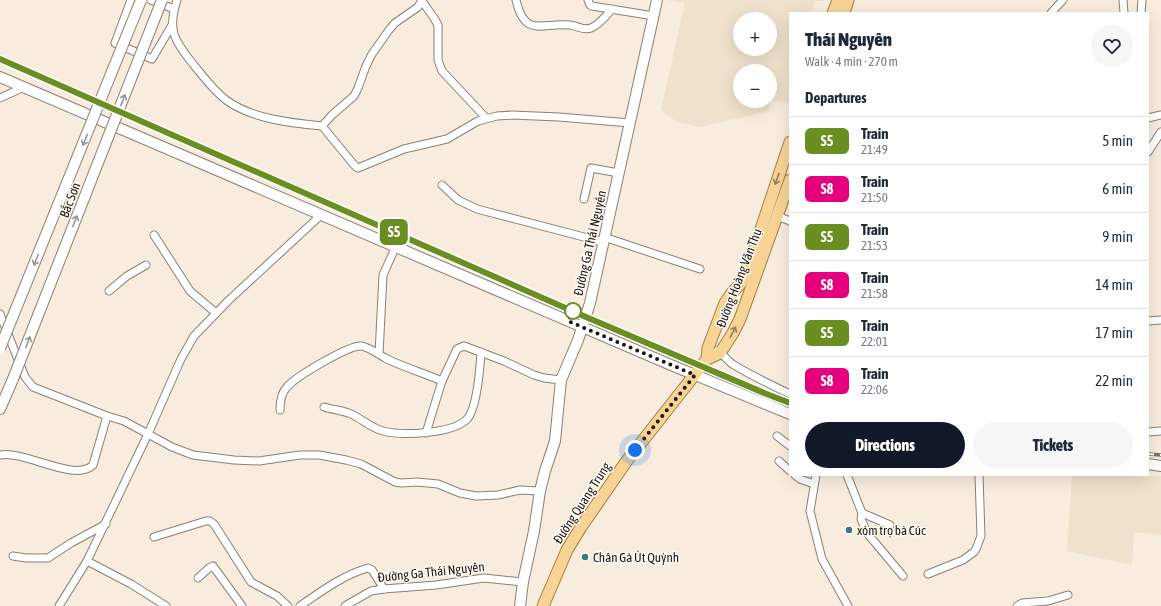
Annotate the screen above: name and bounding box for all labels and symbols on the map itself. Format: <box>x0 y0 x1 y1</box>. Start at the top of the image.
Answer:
one-way arrow <box>119 95 127 107</box>
one-way arrow <box>80 133 88 145</box>
one-way arrow <box>773 173 781 185</box>
street label: Bắc Sơn <box>56 180 84 220</box>
street label: Đường Ga Thái Nguyên <box>571 189 609 297</box>
one-way arrow <box>72 216 80 228</box>
line badge: S5 <box>376 219 412 245</box>
street label: Đường Hoàng Văn Thụ <box>713 226 765 330</box>
one-way arrow <box>31 254 39 266</box>
unlabelled marker <box>564 302 582 320</box>
one-way arrow <box>730 326 738 338</box>
one-way arrow <box>24 337 32 349</box>
your location <box>625 440 645 460</box>
street label: Đường Quang Trung <box>550 459 614 546</box>
place label: xóm trọ bà Cúc <box>857 523 926 538</box>
marker: xóm trọ bà Cúc <box>844 525 854 535</box>
place label: Chân Gà Út Quỳnh <box>593 550 679 565</box>
marker: Chân Gà Út Quỳnh <box>580 552 590 562</box>
street label: Đường Ga Thái Nguyên <box>377 559 485 585</box>

